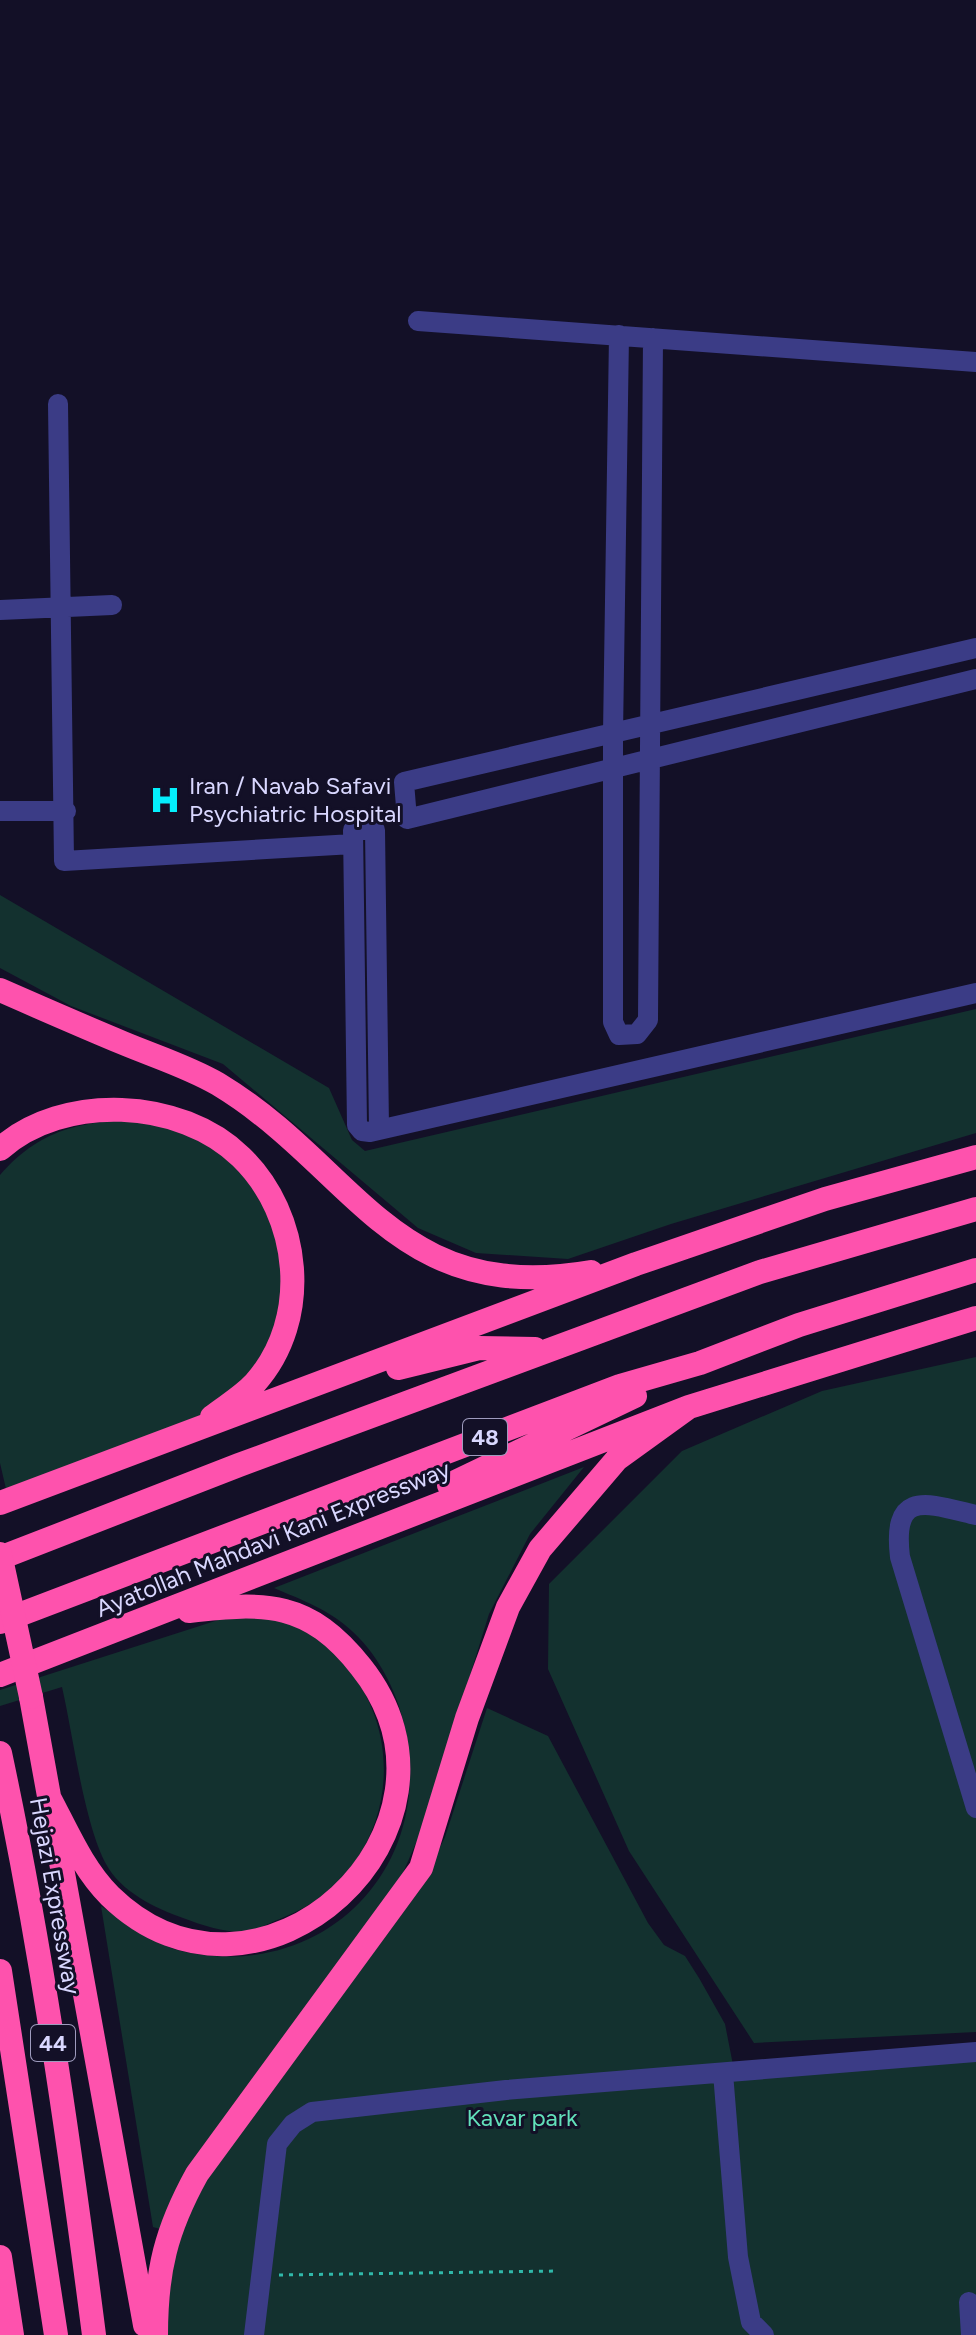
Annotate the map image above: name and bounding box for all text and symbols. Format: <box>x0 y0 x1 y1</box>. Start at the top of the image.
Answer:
place label: Iran / Navab Safavi Psychiatric Hospital <box>189 771 402 828</box>
hospital icon: Iran / Navab Safavi Psychiatric Hospital <box>148 783 182 817</box>
road number: 48 <box>463 1419 507 1455</box>
street label: Ayatollah Mahdavi Kani Expressway <box>91 1454 455 1623</box>
street label: Hejazi Expressway <box>24 1795 87 1997</box>
road number: 44 <box>31 2025 75 2061</box>
park label: Kavar park <box>466 2103 578 2132</box>

